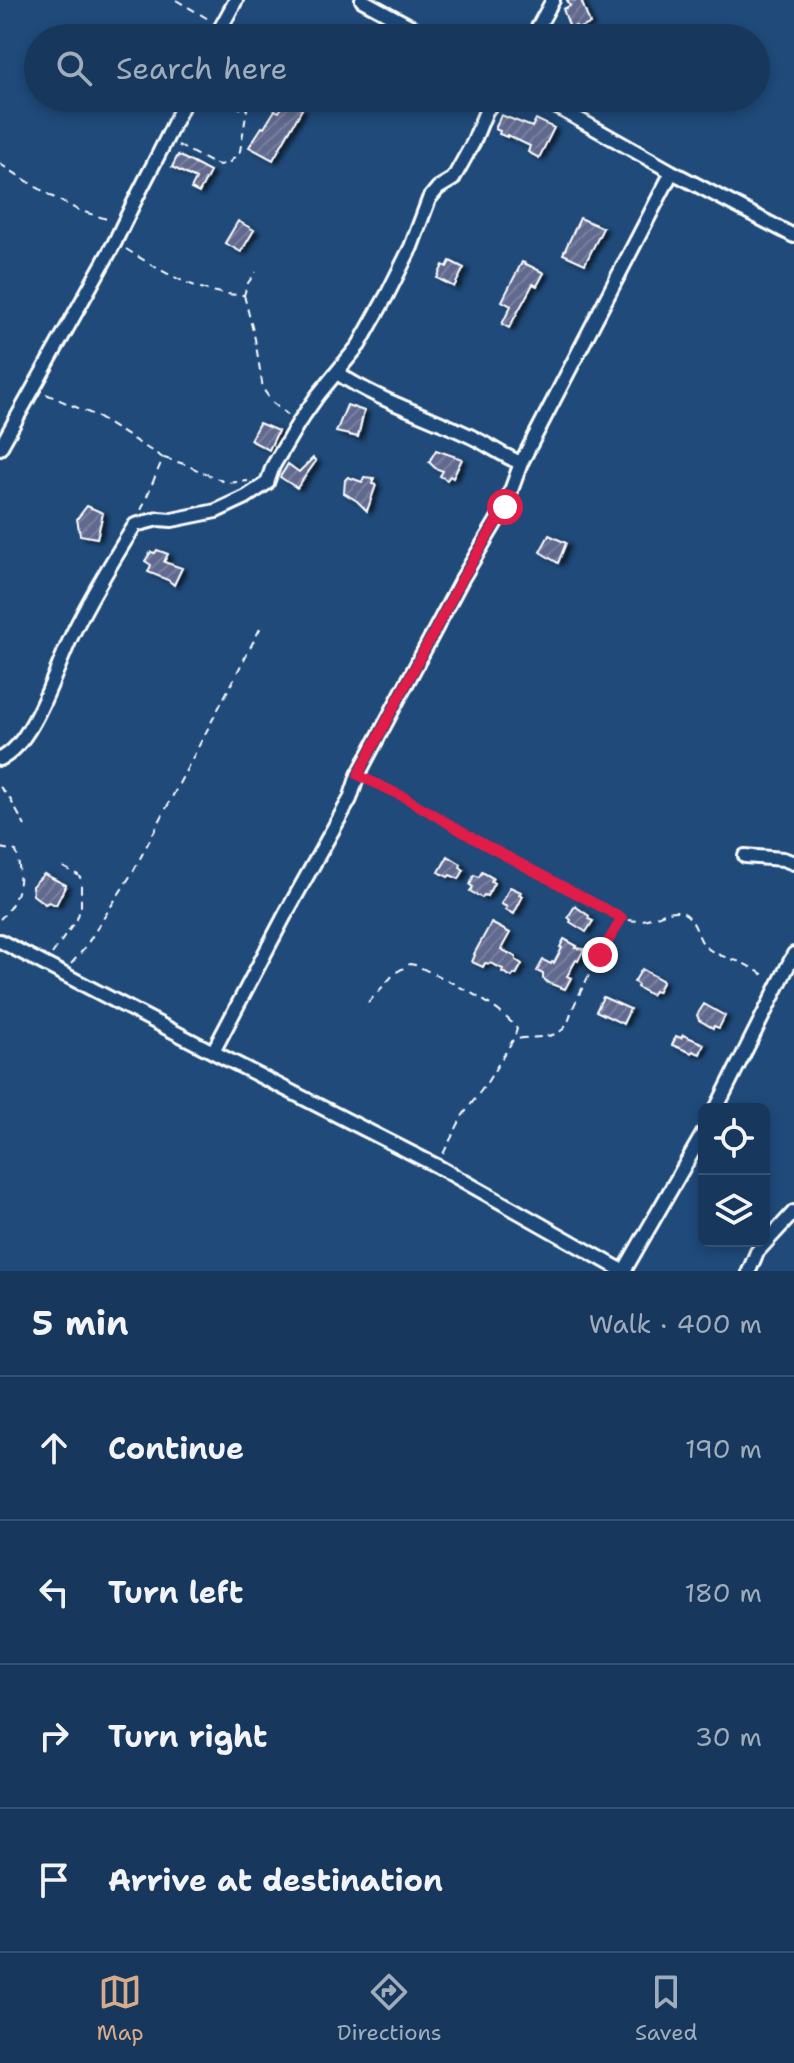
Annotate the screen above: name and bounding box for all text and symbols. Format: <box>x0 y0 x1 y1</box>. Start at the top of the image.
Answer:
search box <box>24 24 770 112</box>
icon: search <box>52 46 96 90</box>
text: Search here <box>116 48 287 89</box>
route start <box>487 489 523 525</box>
route end <box>582 937 618 973</box>
map controls <box>698 1103 770 1247</box>
button: locate <box>698 1103 770 1175</box>
button: layers <box>698 1175 770 1247</box>
text: 5 min <box>32 1300 129 1346</box>
text: Walk · 400 m <box>589 1306 762 1341</box>
icon: ahead <box>32 1426 76 1470</box>
text: Continue <box>108 1428 244 1469</box>
text: 190 m <box>685 1431 762 1466</box>
icon: left <box>32 1570 76 1614</box>
text: Turn left <box>108 1572 243 1613</box>
text: 180 m <box>684 1575 762 1610</box>
icon: right <box>32 1714 76 1758</box>
text: Turn right <box>108 1716 267 1757</box>
text: 30 m <box>695 1719 762 1754</box>
icon: arrive <box>32 1858 76 1902</box>
text: Arrive at destination <box>108 1860 443 1901</box>
tab: Map <box>97 1970 144 2047</box>
tab: Directions <box>337 1970 442 2047</box>
tab: Saved <box>635 1970 697 2047</box>

